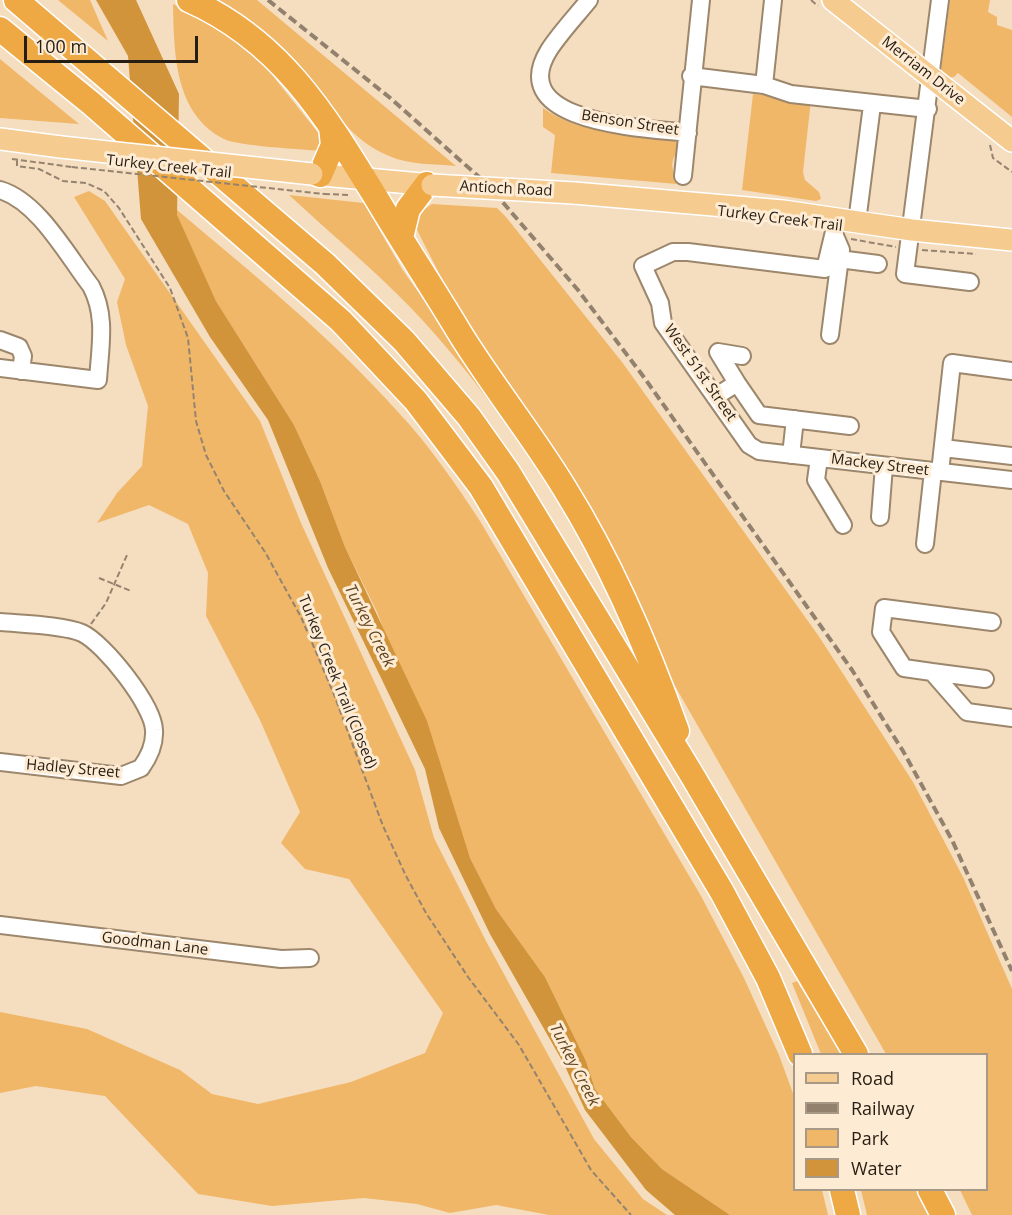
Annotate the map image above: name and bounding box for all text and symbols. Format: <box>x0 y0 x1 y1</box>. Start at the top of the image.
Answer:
scale bar <box>27 24 201 62</box>
street label: Merriam Drive <box>878 33 968 109</box>
text: 100 m <box>35 34 87 58</box>
street label: Benson Street <box>580 106 680 140</box>
street label: Turkey Creek Trail <box>105 151 233 183</box>
street label: Antioch Road <box>459 178 553 200</box>
street label: Turkey Creek Trail <box>716 202 844 236</box>
street label: West 51st Street <box>660 321 740 425</box>
street label: Mackey Street <box>830 450 930 480</box>
water label: Turkey Creek <box>340 581 398 671</box>
street label: Turkey Creek Trail (Closed) <box>294 593 380 771</box>
street label: Hadley Street <box>25 756 121 782</box>
street label: Goodman Lane <box>101 929 209 959</box>
water label: Turkey Creek <box>545 1020 603 1110</box>
legend <box>793 1053 988 1191</box>
text: Road <box>851 1066 894 1090</box>
text: Railway <box>851 1096 914 1120</box>
text: Park <box>851 1126 889 1150</box>
text: Water <box>851 1156 902 1180</box>

